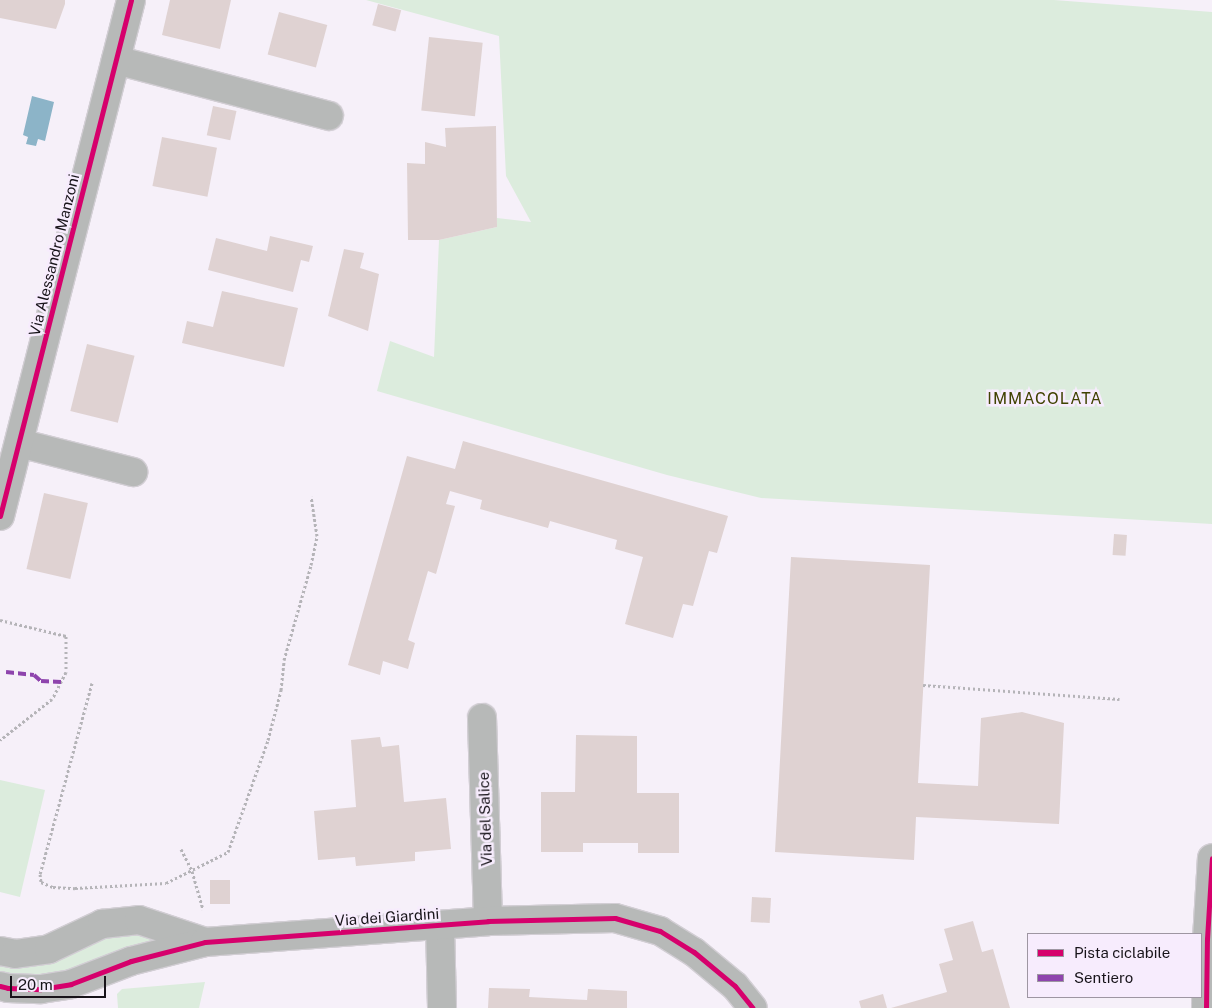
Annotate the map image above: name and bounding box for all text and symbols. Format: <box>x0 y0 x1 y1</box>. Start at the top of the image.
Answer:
street label: Via Alessandro Manzoni <box>25 172 83 338</box>
district label: IMMACOLATA <box>986 389 1104 409</box>
street label: Via del Salice <box>474 771 496 867</box>
street label: Via dei Giardini <box>334 904 440 930</box>
legend <box>1027 933 1202 998</box>
text: Pista ciclabile <box>1074 944 1170 961</box>
scale bar <box>12 966 109 998</box>
text: Sentiero <box>1074 969 1133 986</box>
text: 20 m <box>18 976 53 993</box>

